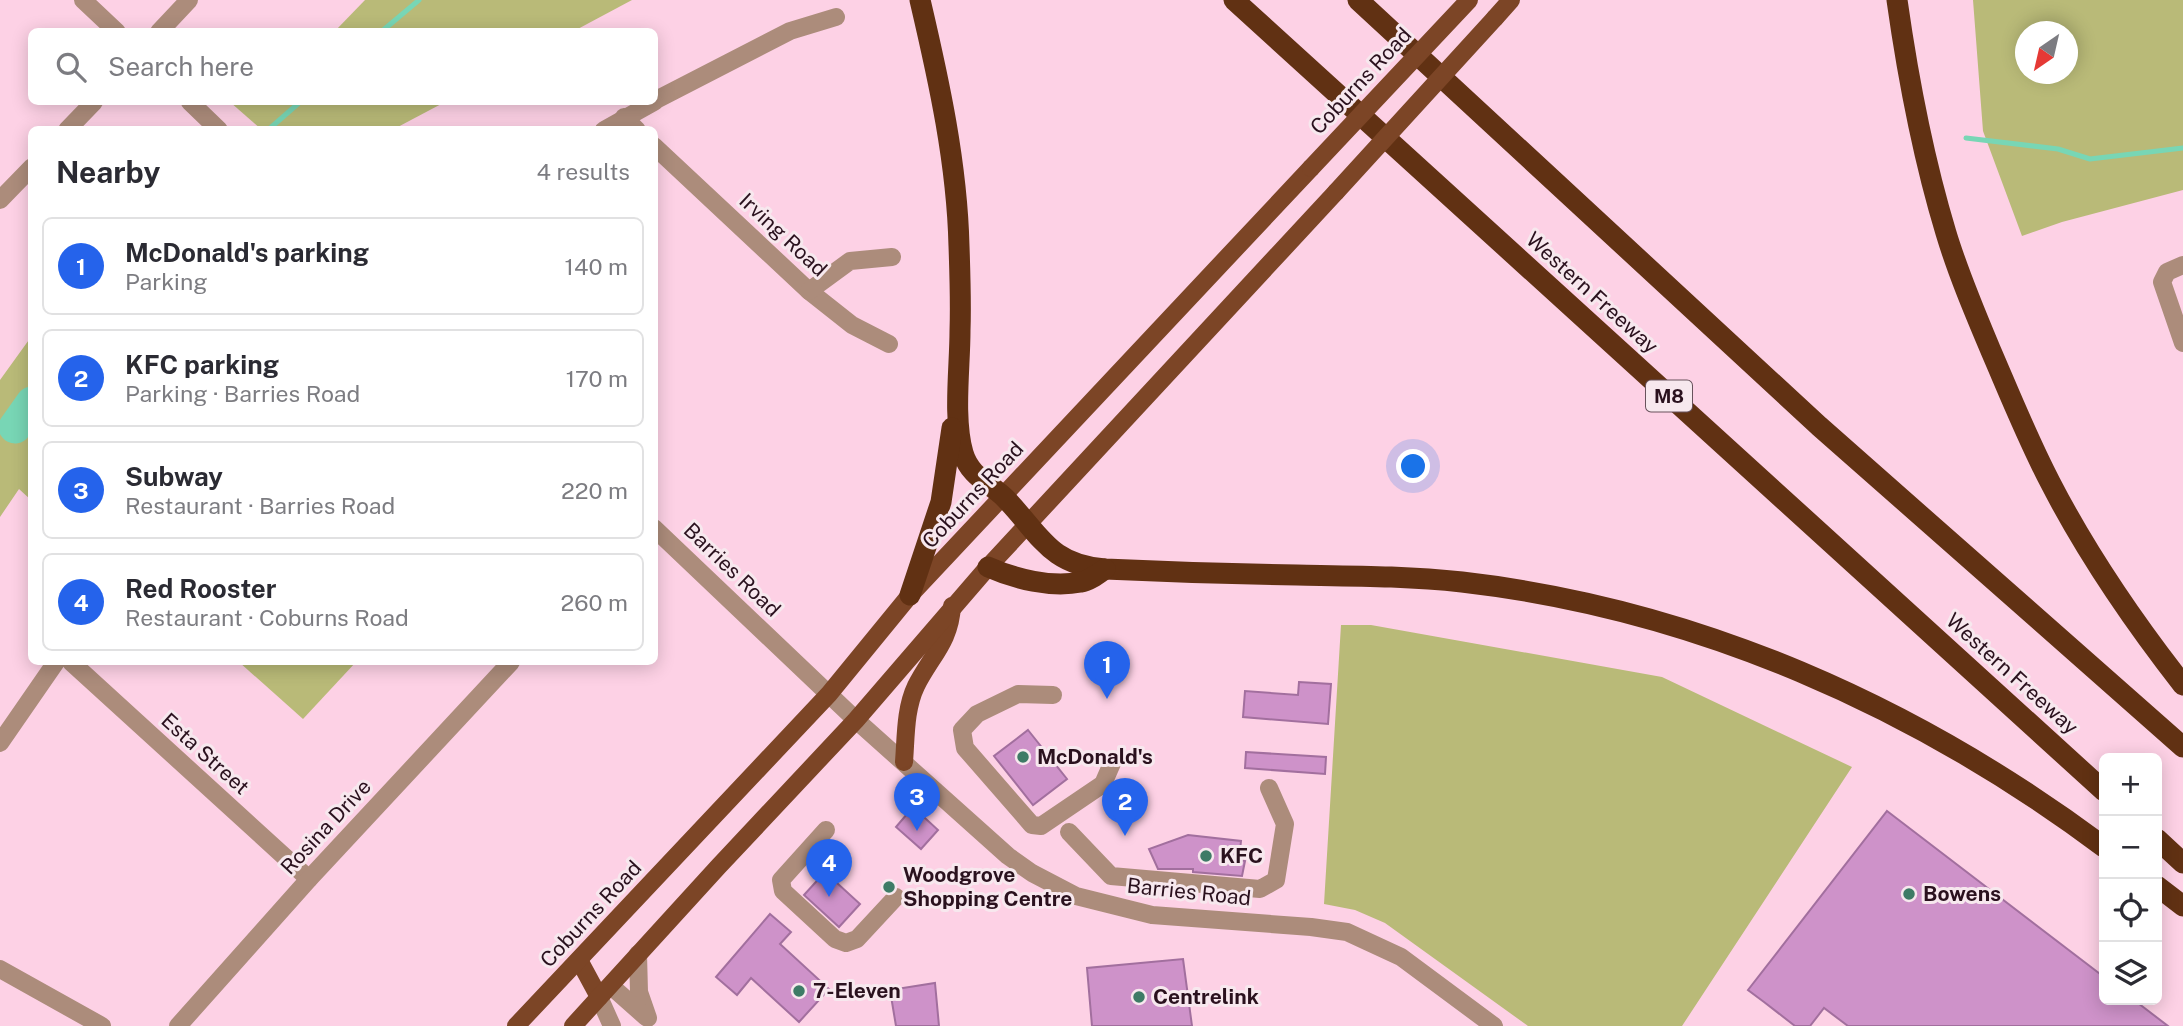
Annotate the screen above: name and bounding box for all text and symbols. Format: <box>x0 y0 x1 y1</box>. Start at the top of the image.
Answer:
north arrow <box>2015 21 2078 84</box>
street label: Coburns Road <box>1305 22 1416 139</box>
search box <box>28 28 658 105</box>
icon: search <box>52 48 90 86</box>
text: Search here <box>108 51 254 82</box>
text: Nearby <box>56 154 160 190</box>
text: 4 results <box>536 158 630 185</box>
street label: Irving Road <box>734 188 832 281</box>
street label: Western Freeway <box>1521 227 1664 359</box>
text: McDonald's parking <box>125 237 369 268</box>
text: 1 <box>76 253 86 280</box>
text: 140 m <box>565 253 628 280</box>
text: Parking <box>125 268 207 295</box>
text: KFC parking <box>125 349 279 380</box>
text: 2 <box>74 365 88 392</box>
text: 170 m <box>566 365 628 392</box>
text: Parking · Barries Road <box>125 380 360 407</box>
road number: M8 <box>1646 380 1692 412</box>
street label: Coburns Road <box>917 436 1028 553</box>
your location <box>1396 449 1430 483</box>
text: Subway <box>125 461 223 492</box>
text: 3 <box>73 477 89 504</box>
text: 220 m <box>561 477 628 504</box>
text: Restaurant · Barries Road <box>125 492 395 519</box>
street label: Barries Road <box>679 517 786 622</box>
text: Red Rooster <box>125 573 277 604</box>
text: 4 <box>73 589 89 616</box>
text: 260 m <box>561 589 628 616</box>
text: Restaurant · Coburns Road <box>125 604 409 631</box>
street label: Western Freeway <box>1941 608 2084 740</box>
pin: 1 <box>1084 641 1130 699</box>
street label: Esta Street <box>156 708 254 800</box>
place label: McDonald's <box>1037 744 1153 769</box>
marker: McDonald's <box>1015 749 1031 765</box>
map controls <box>2099 753 2162 1005</box>
button: + <box>2099 753 2162 816</box>
pin: 3 <box>894 773 940 831</box>
street label: Rosina Drive <box>275 774 376 879</box>
pin: 2 <box>1102 778 1148 836</box>
button: − <box>2099 816 2162 879</box>
pin: 4 <box>806 839 852 897</box>
place label: KFC <box>1220 843 1263 868</box>
marker: KFC <box>1198 848 1214 864</box>
street label: Coburns Road <box>535 855 646 972</box>
place label: Woodgrove Shopping Centre <box>903 862 1072 911</box>
street label: Barries Road <box>1126 873 1252 910</box>
marker: Woodgrove Shopping Centre <box>881 879 897 895</box>
button: locate <box>2099 879 2162 942</box>
place label: Bowens <box>1923 881 2001 906</box>
marker: Bowens <box>1901 886 1917 902</box>
button: layers <box>2099 942 2162 1005</box>
place label: 7-Eleven <box>813 978 901 1003</box>
marker: 7-Eleven <box>791 983 807 999</box>
place label: Centrelink <box>1153 984 1259 1009</box>
marker: Centrelink <box>1131 989 1147 1005</box>

